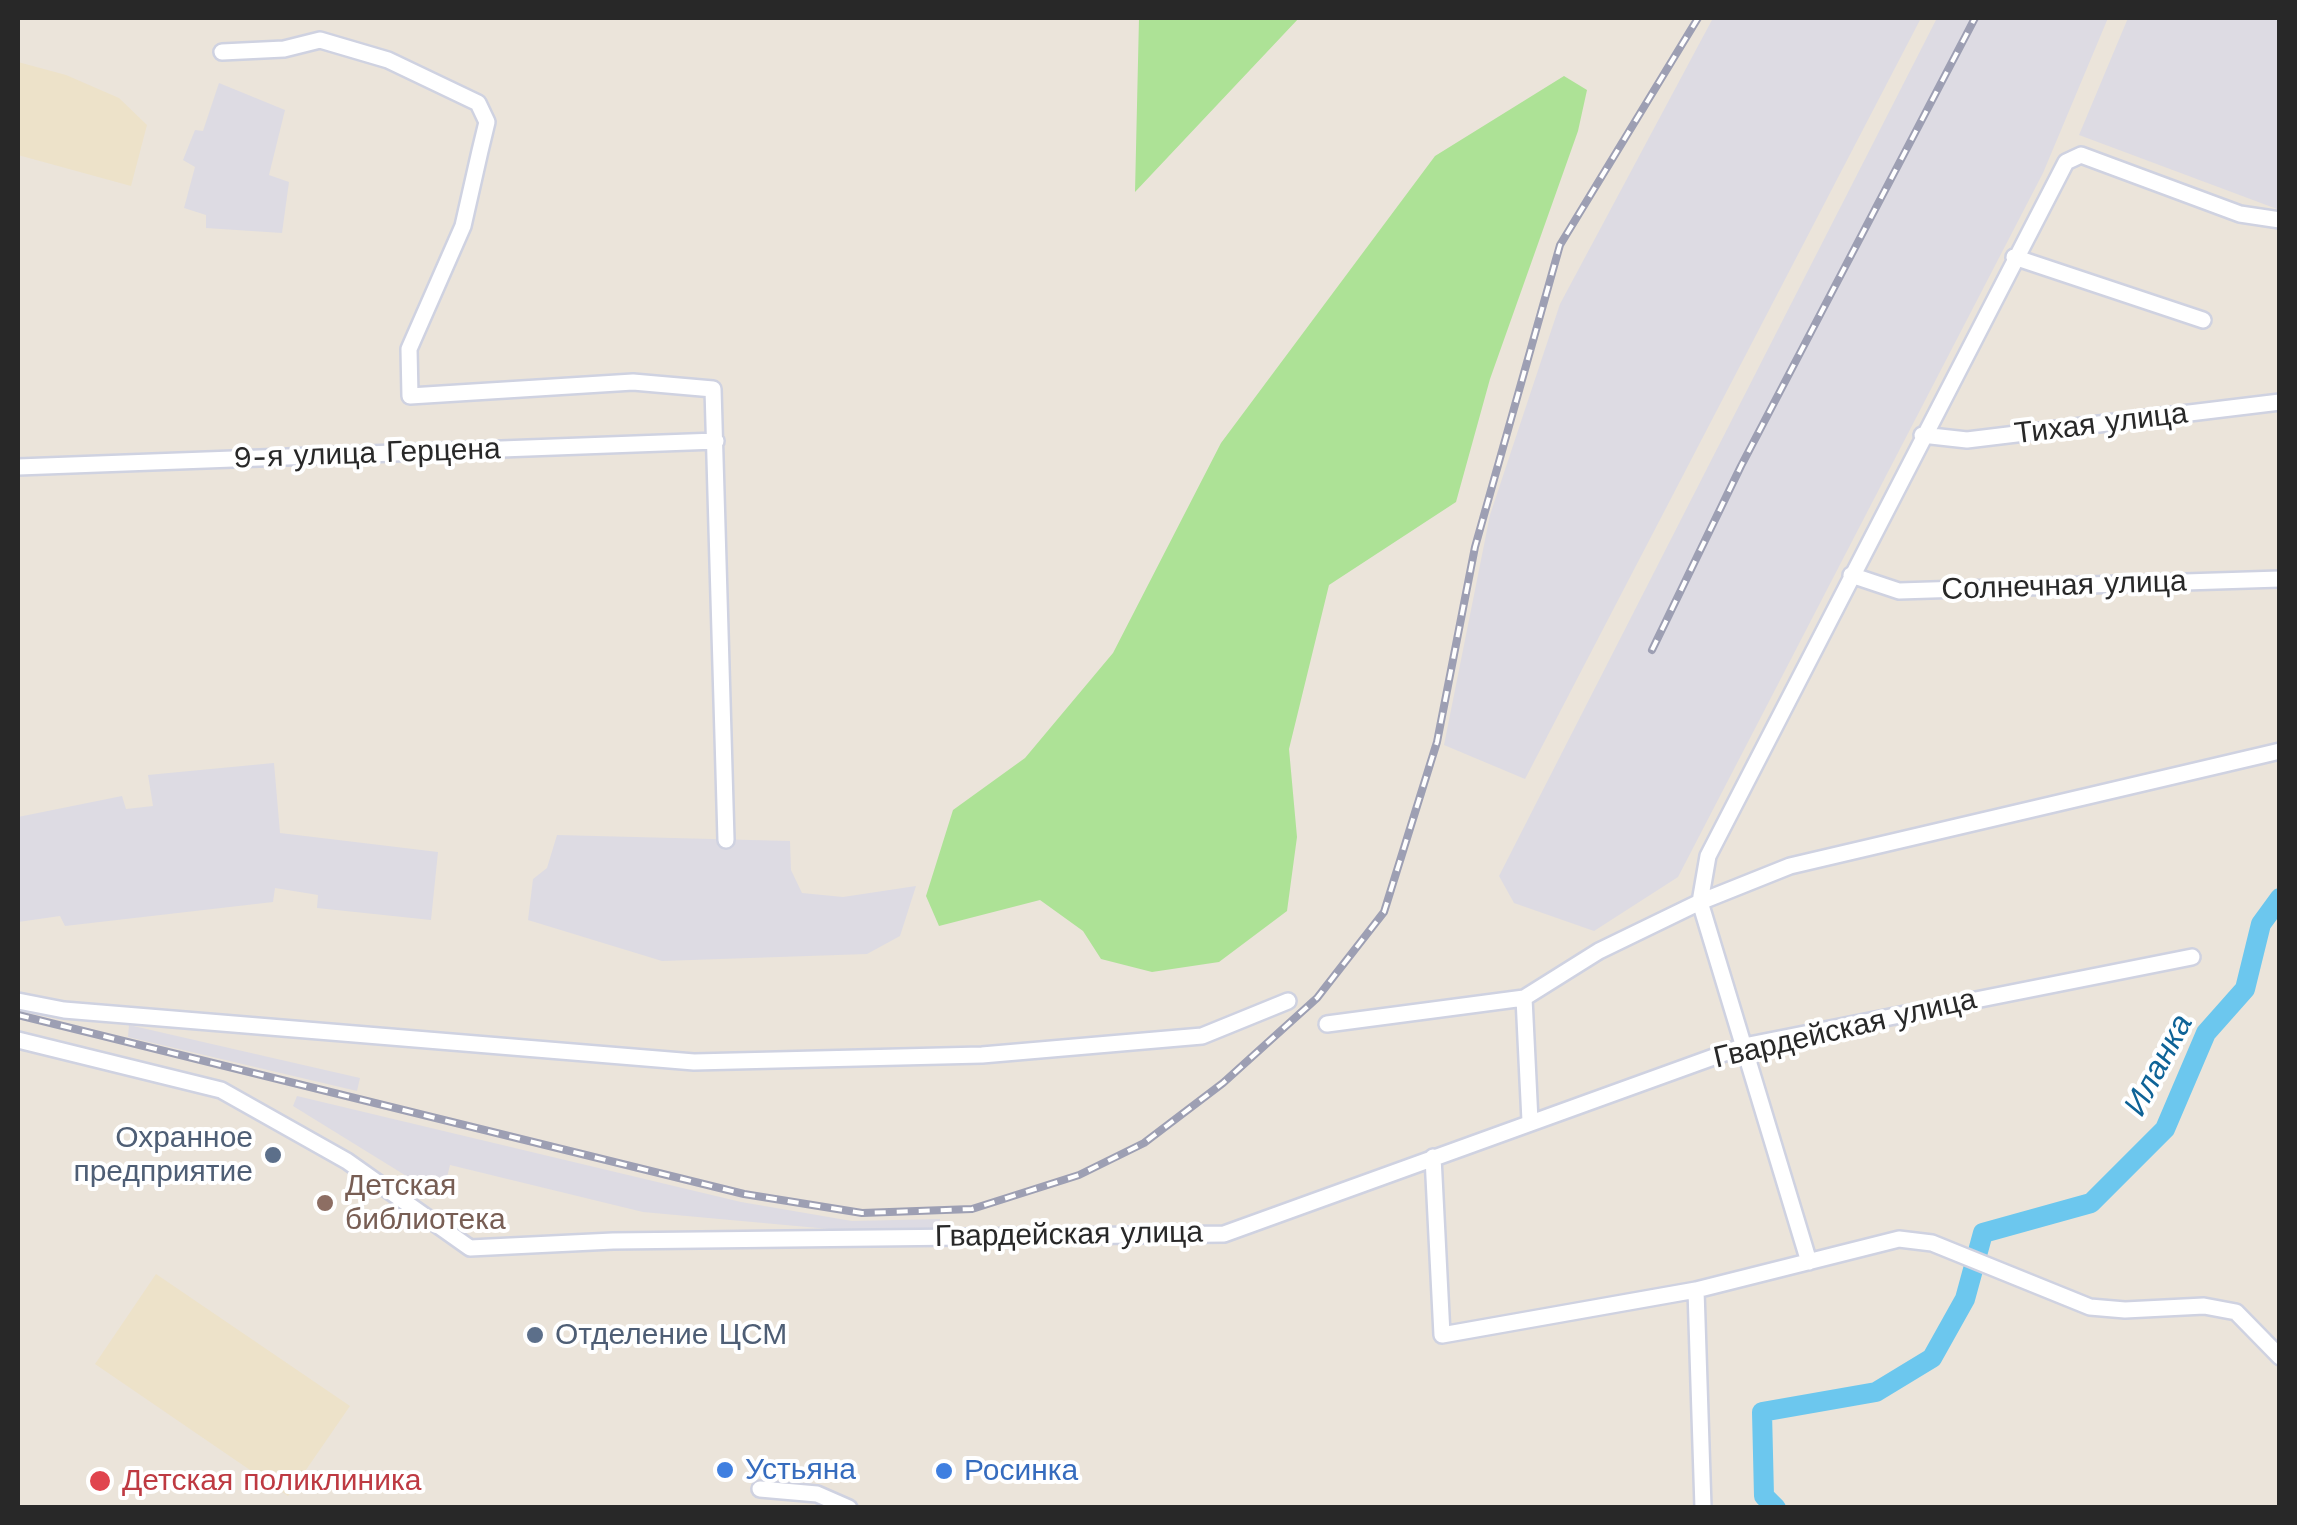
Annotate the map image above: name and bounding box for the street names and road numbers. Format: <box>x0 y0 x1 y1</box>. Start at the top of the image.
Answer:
street label: Тихая улица <box>2012 396 2190 452</box>
street label: 9-я улица Герцена <box>233 431 501 477</box>
street label: Солнечная улица <box>1941 564 2187 608</box>
street label: Гвардейская улица <box>1710 981 1980 1077</box>
street label: Гвардейская улица <box>935 1215 1203 1255</box>

